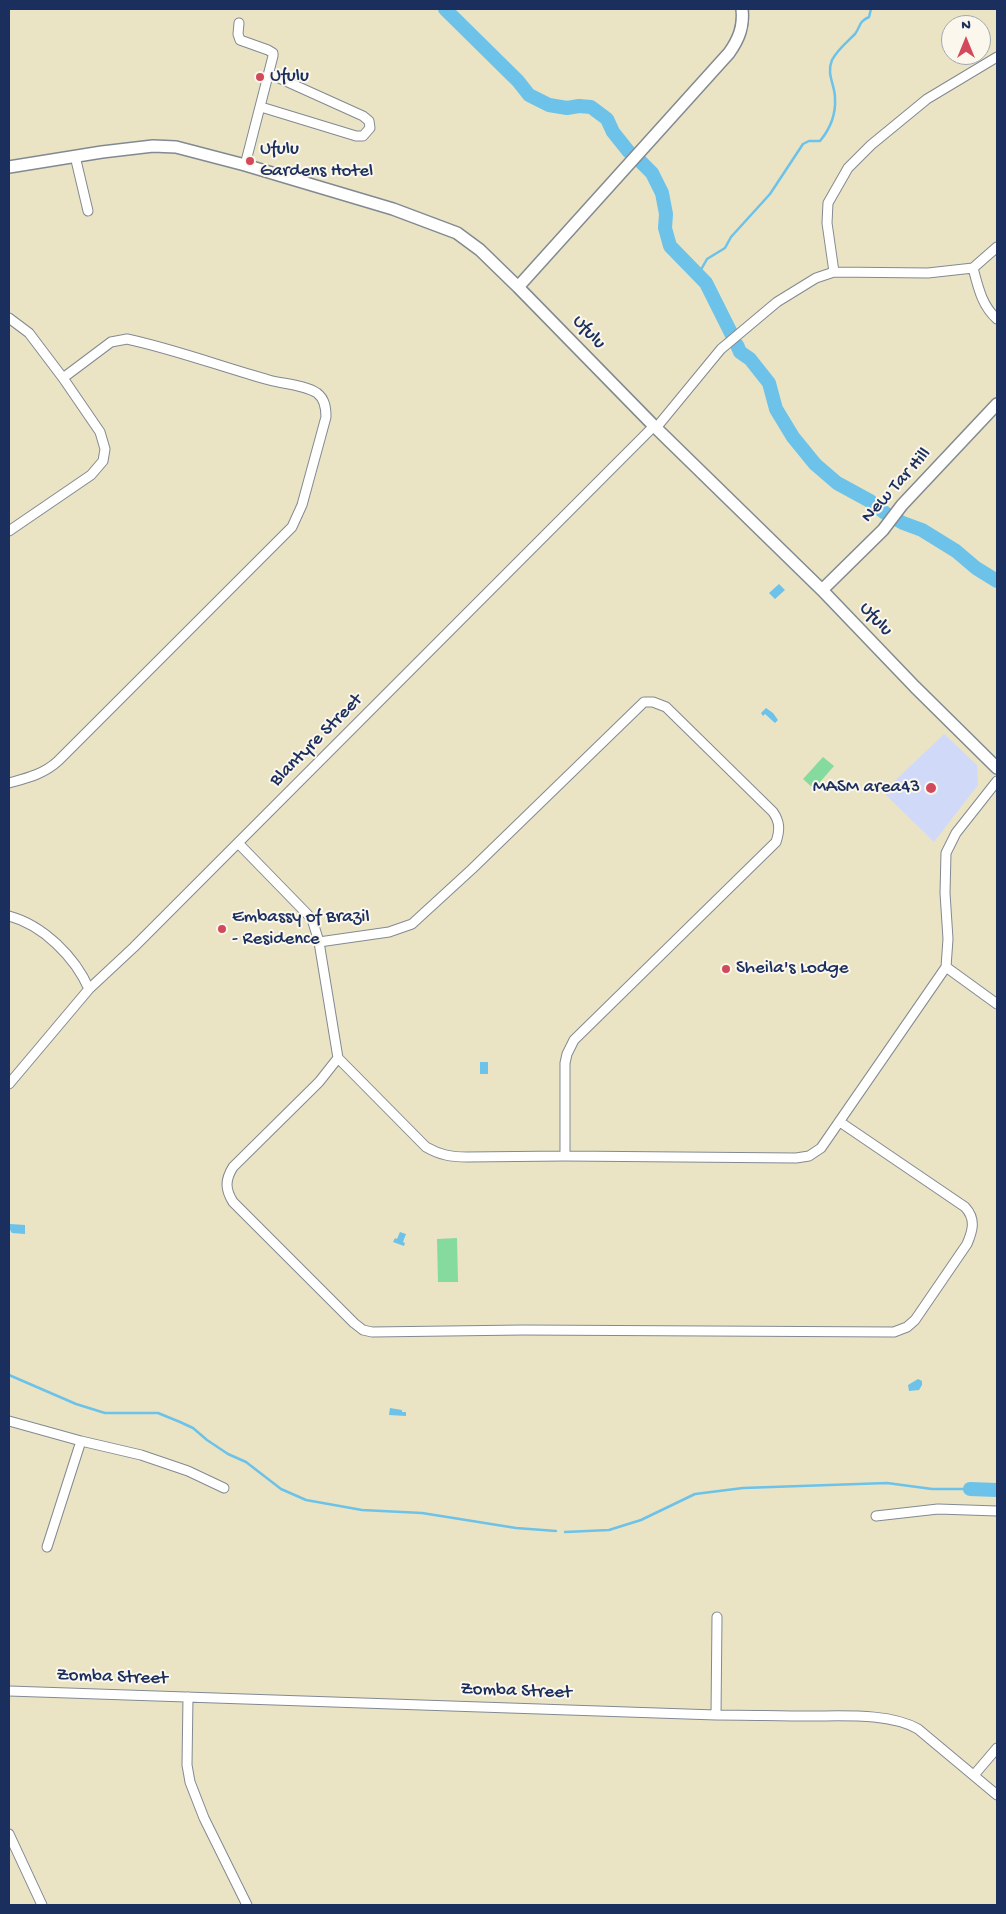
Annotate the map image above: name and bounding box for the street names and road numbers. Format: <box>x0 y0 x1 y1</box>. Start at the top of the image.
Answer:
street label: Ufulu <box>566 311 610 355</box>
street label: New Tar Hill <box>857 443 937 529</box>
street label: Ufulu <box>853 598 897 642</box>
street label: Blantyre Street <box>266 690 368 792</box>
street label: Zomba Street <box>56 1665 168 1691</box>
street label: Zomba Street <box>460 1679 572 1705</box>

